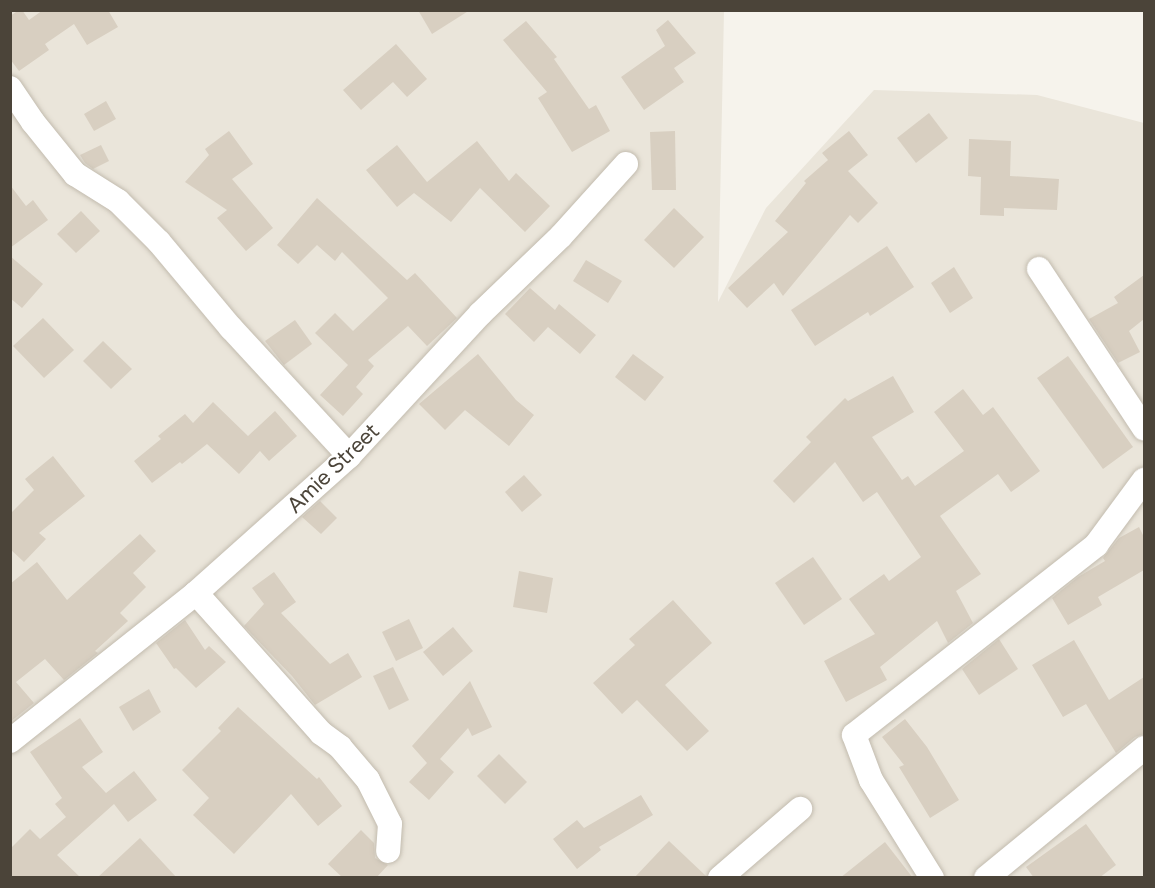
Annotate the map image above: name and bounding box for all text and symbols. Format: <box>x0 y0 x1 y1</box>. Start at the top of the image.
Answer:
street label: Amie Street <box>281 418 385 518</box>

